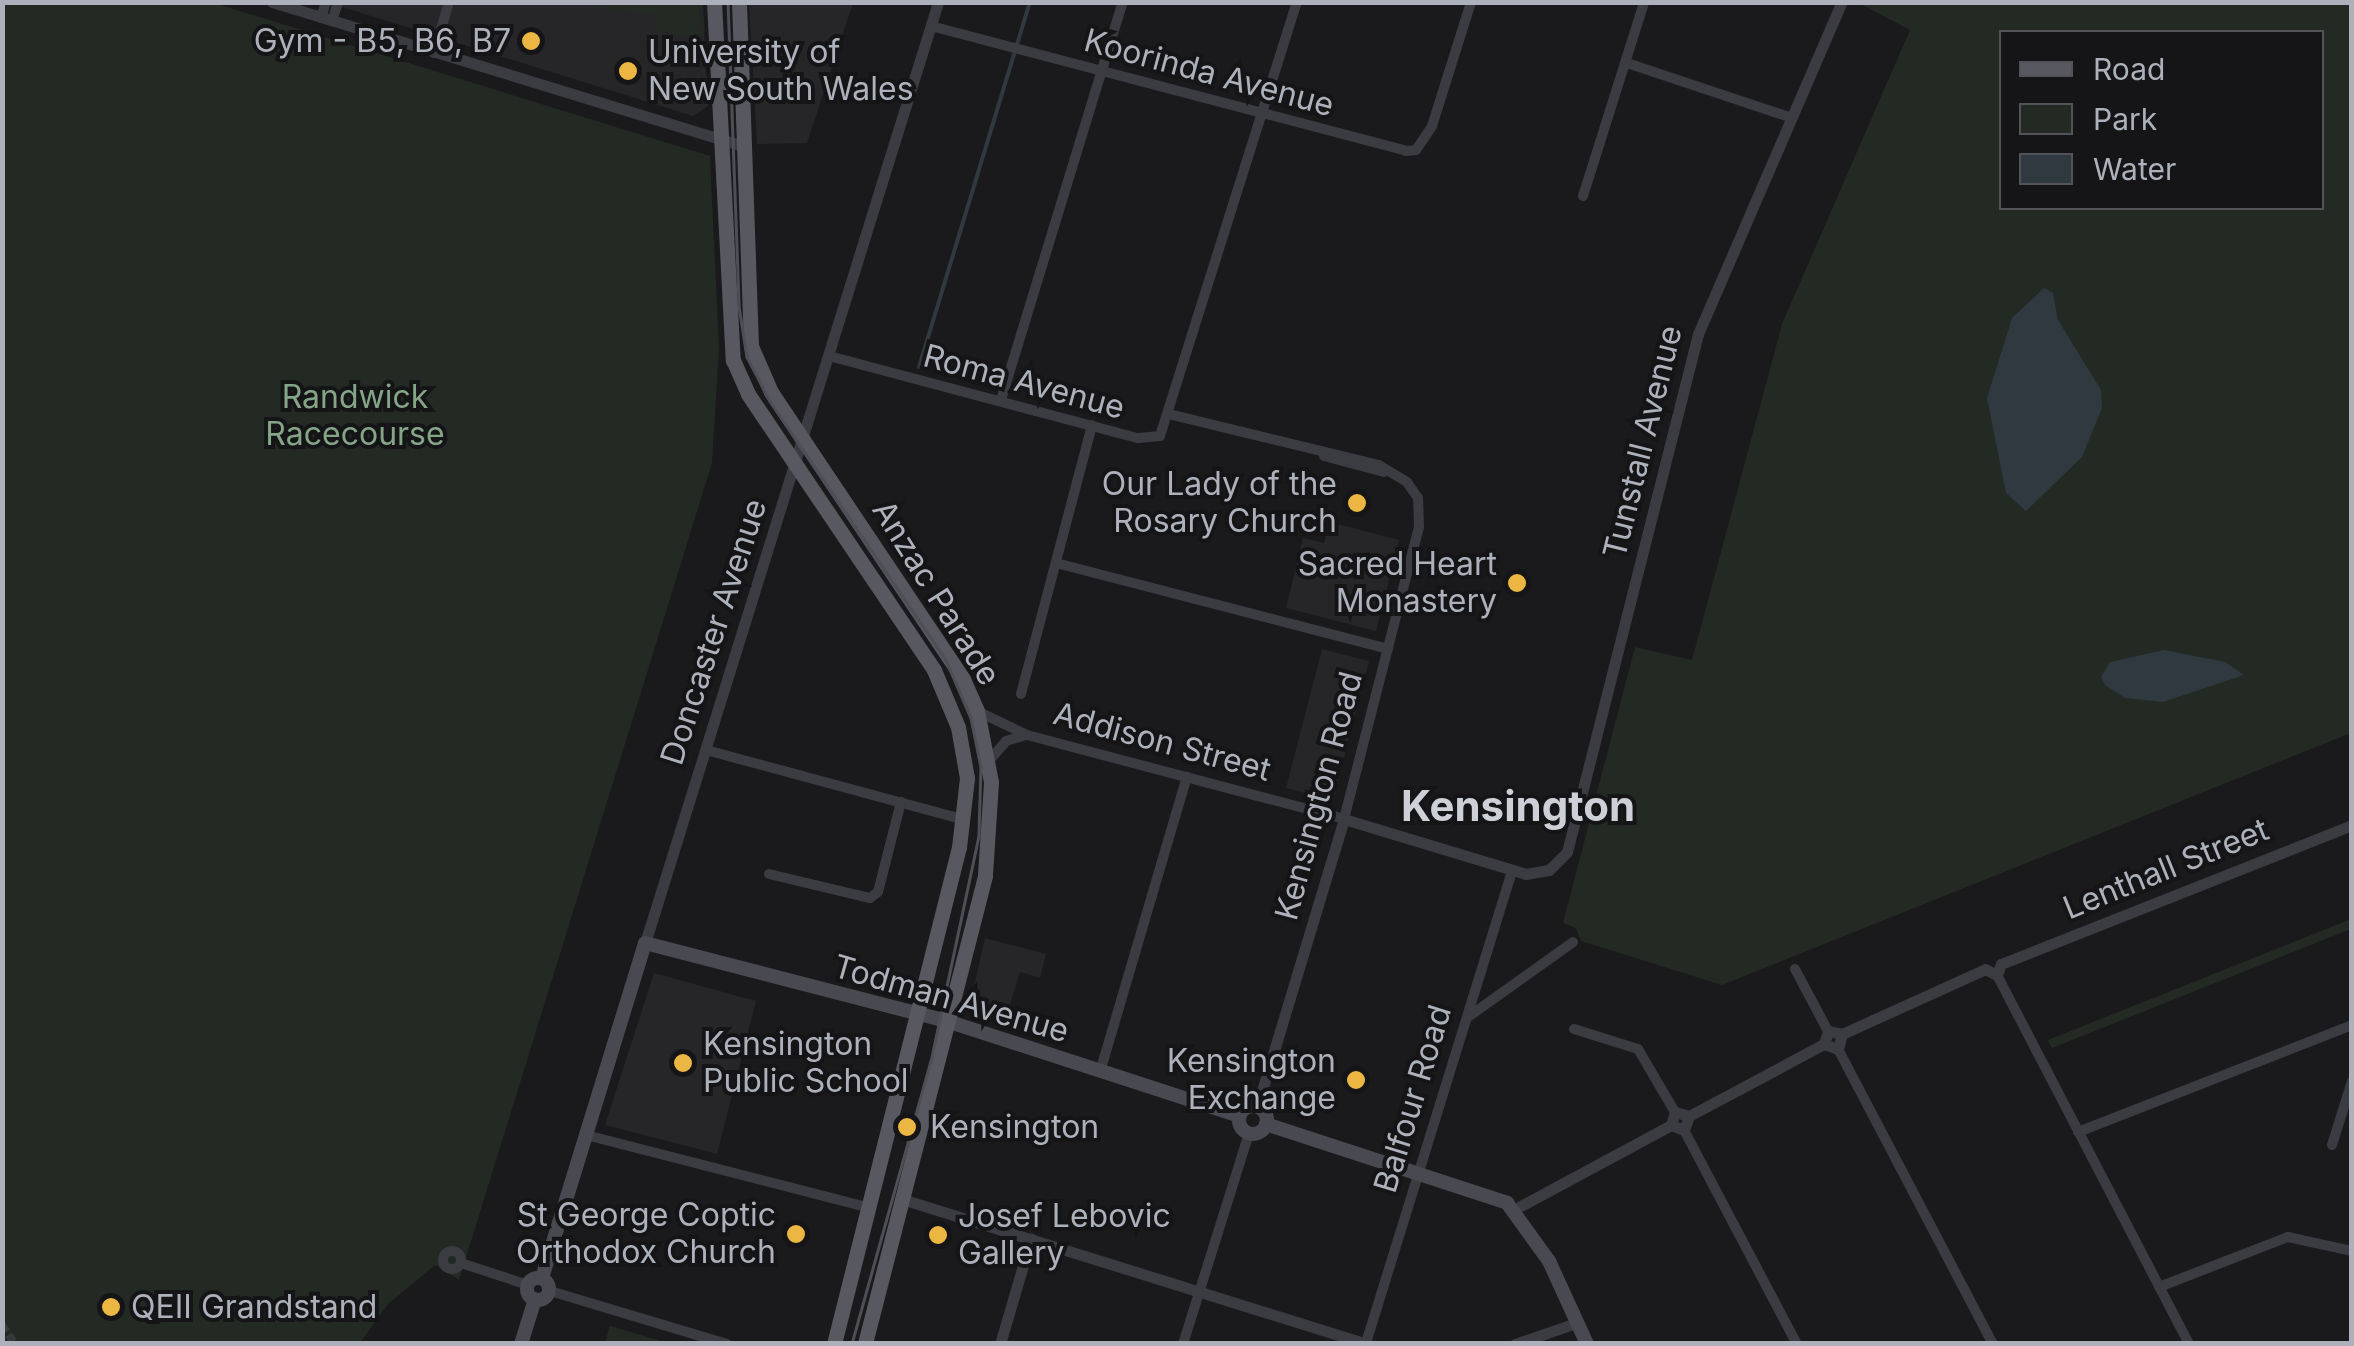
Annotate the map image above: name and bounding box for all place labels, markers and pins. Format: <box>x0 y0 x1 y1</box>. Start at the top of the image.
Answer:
place label: Gym - B5, B6, B7 <box>254 22 511 60</box>
marker: Gym - B5, B6, B7 <box>520 30 542 52</box>
place label: University of New South Wales <box>648 34 914 109</box>
marker: University of New South Wales <box>617 60 639 82</box>
place label: Our Lady of the Rosary Church <box>1102 466 1337 541</box>
marker: Our Lady of the Rosary Church <box>1346 492 1368 514</box>
place label: Sacred Heart Monastery <box>1298 546 1497 621</box>
marker: Sacred Heart Monastery <box>1506 572 1528 594</box>
place label: Kensington Public School <box>703 1026 909 1101</box>
place label: Kensington Exchange <box>1167 1043 1336 1118</box>
marker: Kensington Public School <box>672 1052 694 1074</box>
marker: Kensington Exchange <box>1345 1069 1367 1091</box>
place label: Kensington <box>930 1108 1099 1146</box>
marker: Kensington <box>894 1114 920 1140</box>
place label: St George Coptic Orthodox Church <box>516 1197 776 1272</box>
place label: Josef Lebovic Gallery <box>958 1198 1171 1273</box>
marker: St George Coptic Orthodox Church <box>785 1223 807 1245</box>
marker: Josef Lebovic Gallery <box>927 1224 949 1246</box>
place label: QEII Grandstand <box>131 1288 377 1326</box>
marker: QEII Grandstand <box>100 1296 122 1318</box>

